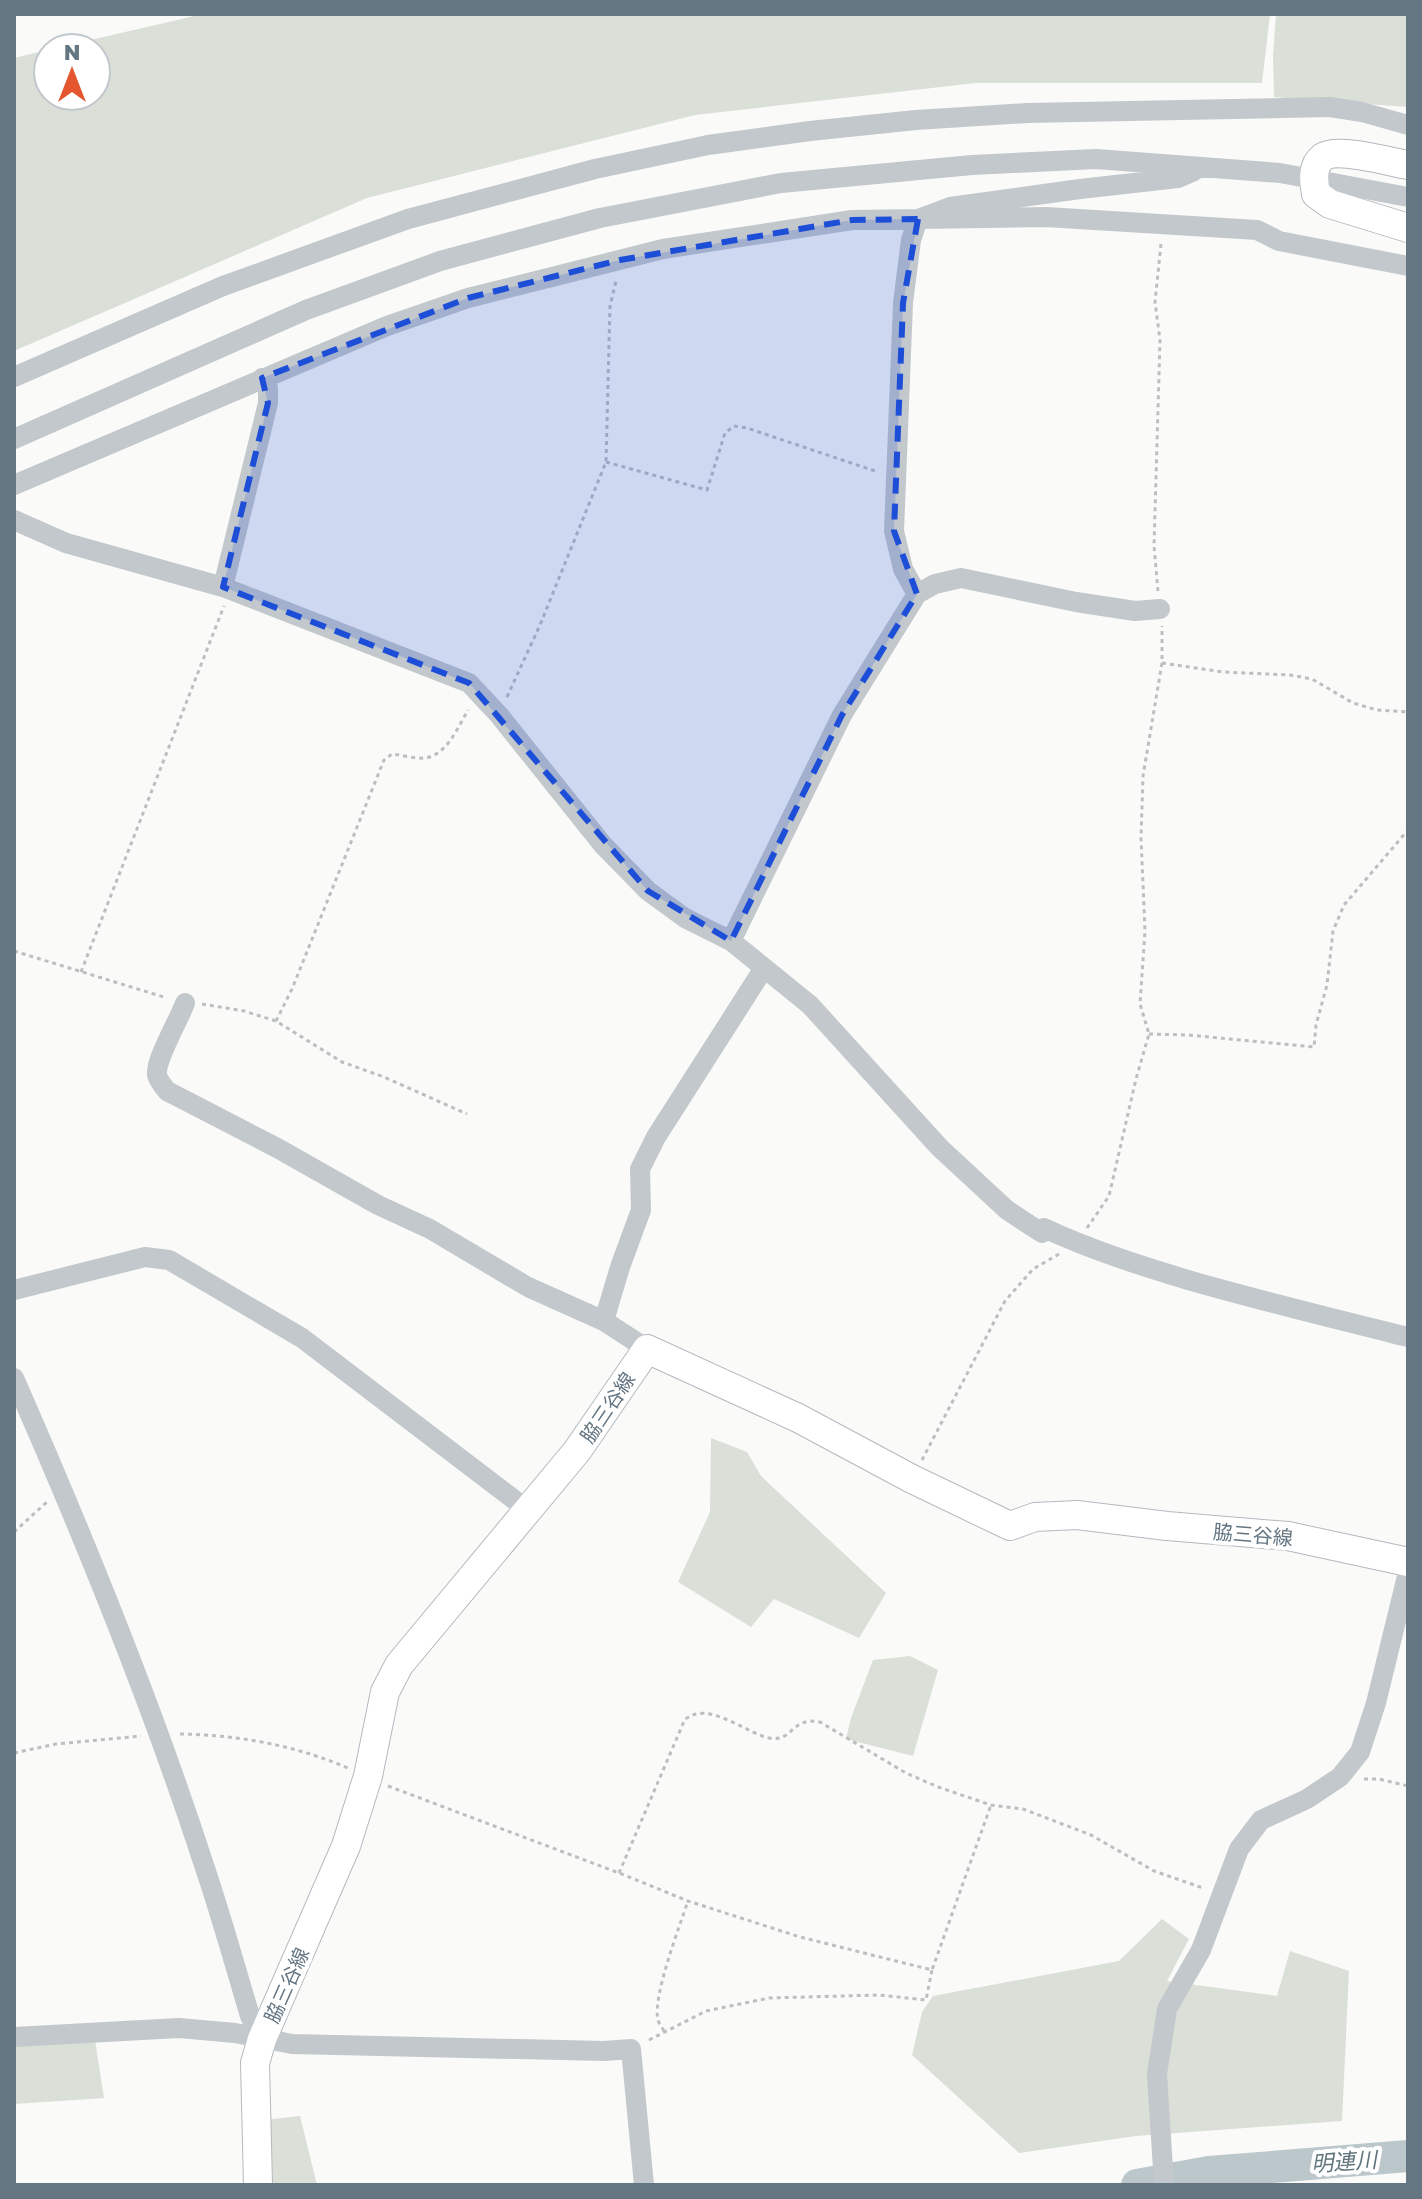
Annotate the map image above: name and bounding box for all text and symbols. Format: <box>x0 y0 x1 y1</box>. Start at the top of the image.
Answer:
north arrow <box>32 32 112 112</box>
text: N <box>64 38 80 65</box>
street label: 脇三谷線 <box>575 1367 639 1447</box>
street label: 脇三谷線 <box>1212 1519 1294 1549</box>
street label: 脇三谷線 <box>259 1944 313 2026</box>
water label: 明連川 <box>1310 2145 1380 2177</box>

